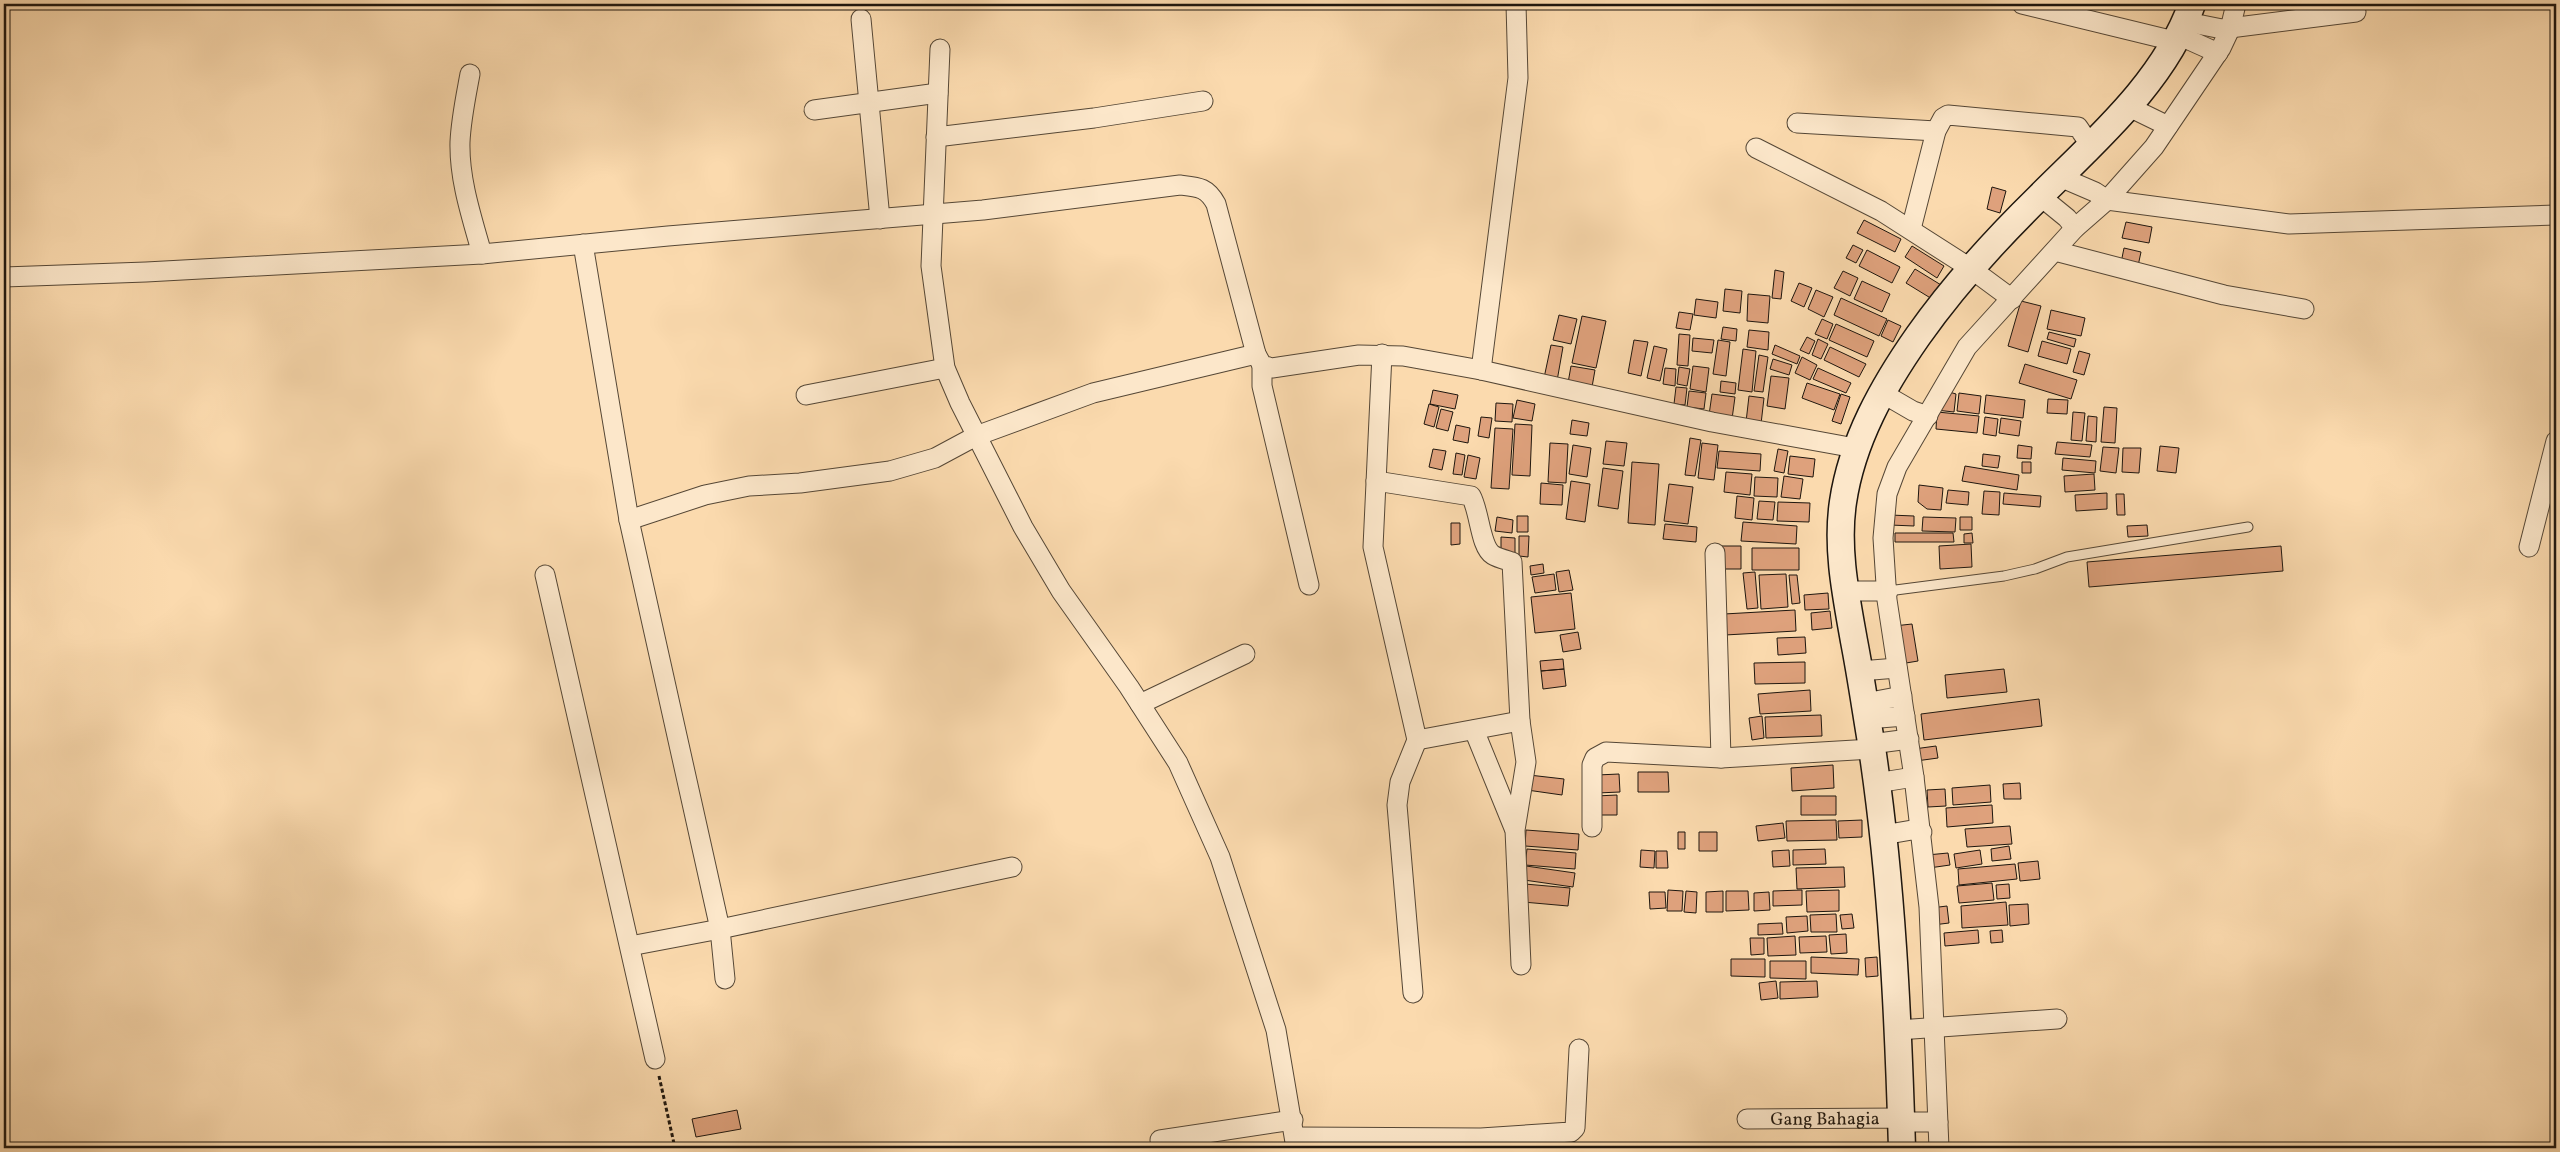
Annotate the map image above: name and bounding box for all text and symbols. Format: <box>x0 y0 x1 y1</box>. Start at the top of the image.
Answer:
street label: Gang Bahagia <box>1770 1107 1880 1133</box>

